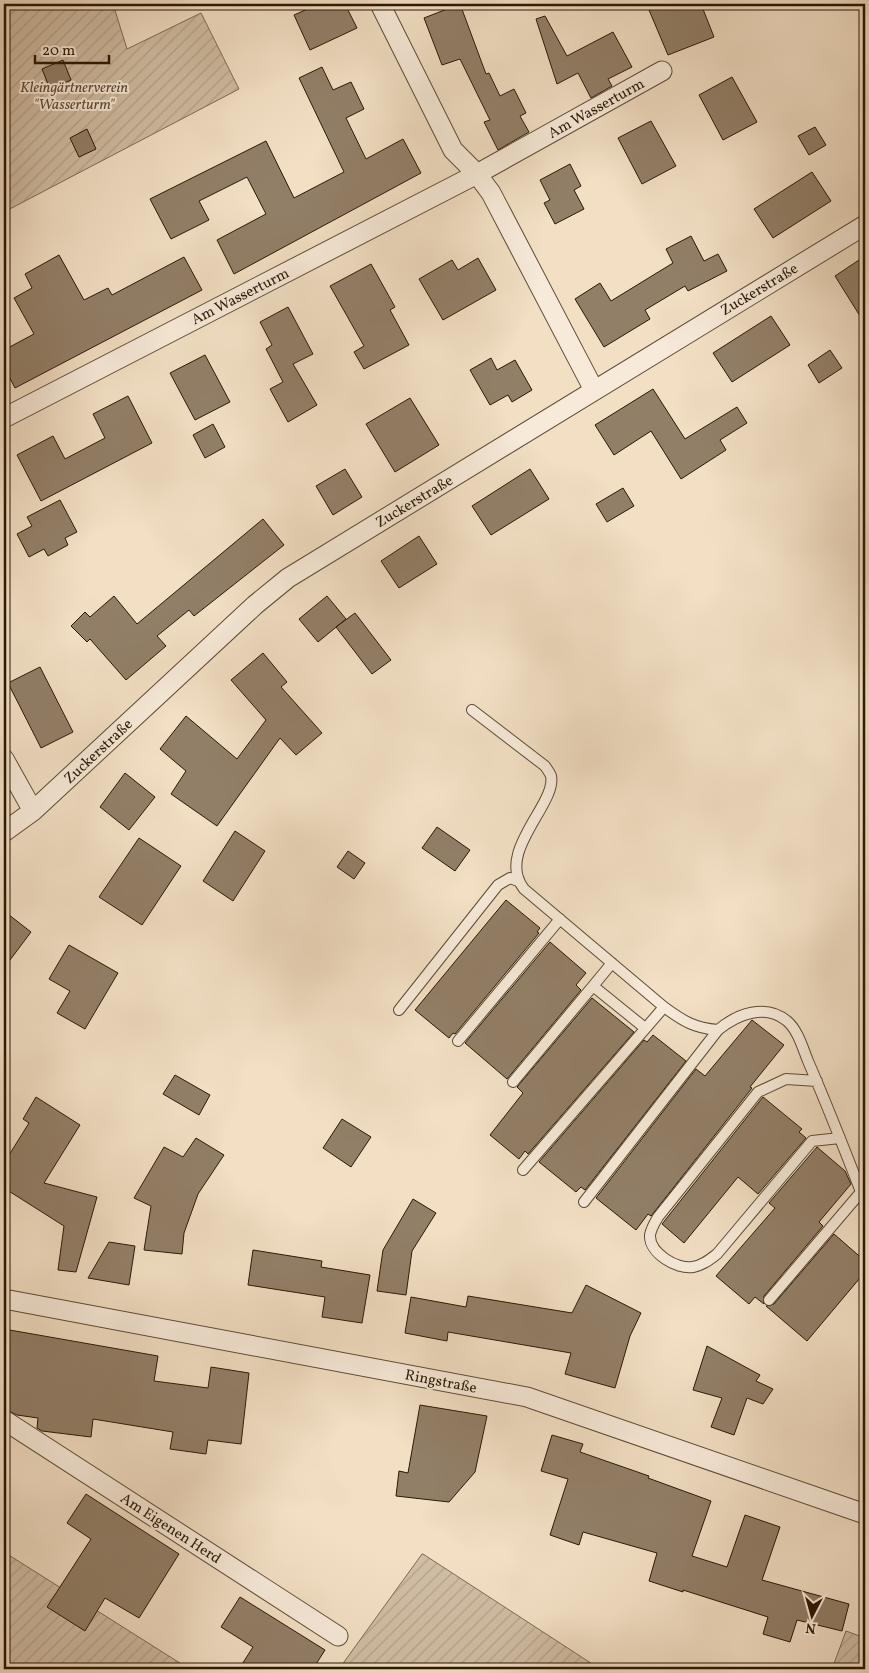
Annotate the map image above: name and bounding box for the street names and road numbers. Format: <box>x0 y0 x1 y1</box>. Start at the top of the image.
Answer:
street label: Am Wasserturm <box>545 74 649 145</box>
street label: Zuckerstraße <box>717 259 803 322</box>
street label: Am Wasserturm <box>188 264 293 331</box>
street label: Zuckerstraße <box>372 471 458 534</box>
street label: Zuckerstraße <box>60 715 138 789</box>
street label: Ringstraße <box>403 1365 479 1400</box>
street label: Am Eigenen Herd <box>116 1489 225 1570</box>

